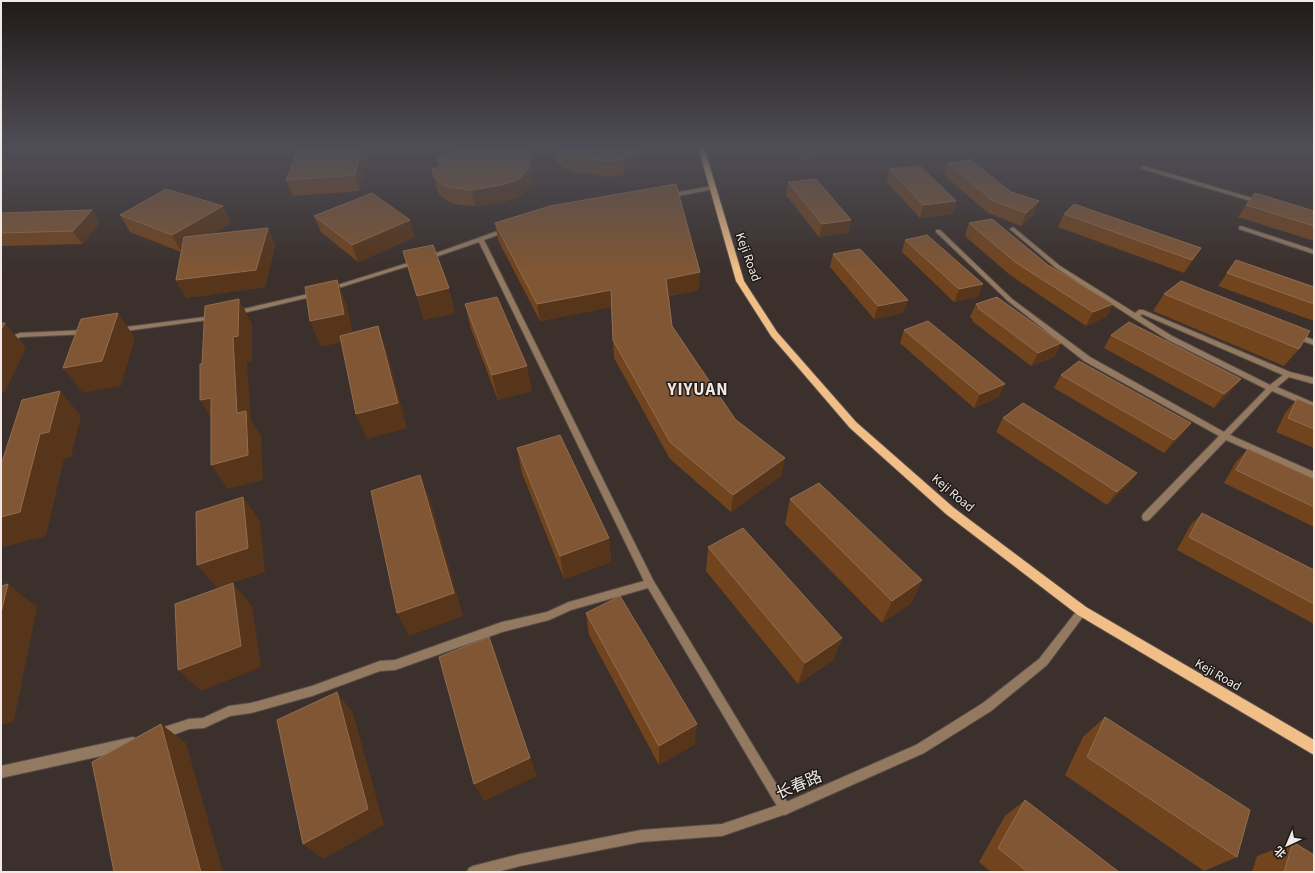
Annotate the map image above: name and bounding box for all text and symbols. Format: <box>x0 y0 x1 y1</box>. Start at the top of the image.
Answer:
street label: Keji Road <box>731 230 765 284</box>
district label: YIYUAN <box>667 378 728 402</box>
street label: Keji Road <box>928 470 978 516</box>
street label: Keji Road <box>1192 655 1244 695</box>
street label: 长春路 <box>773 765 825 805</box>
north arrow <box>1267 825 1307 865</box>
text: 北 <box>1271 843 1290 861</box>

